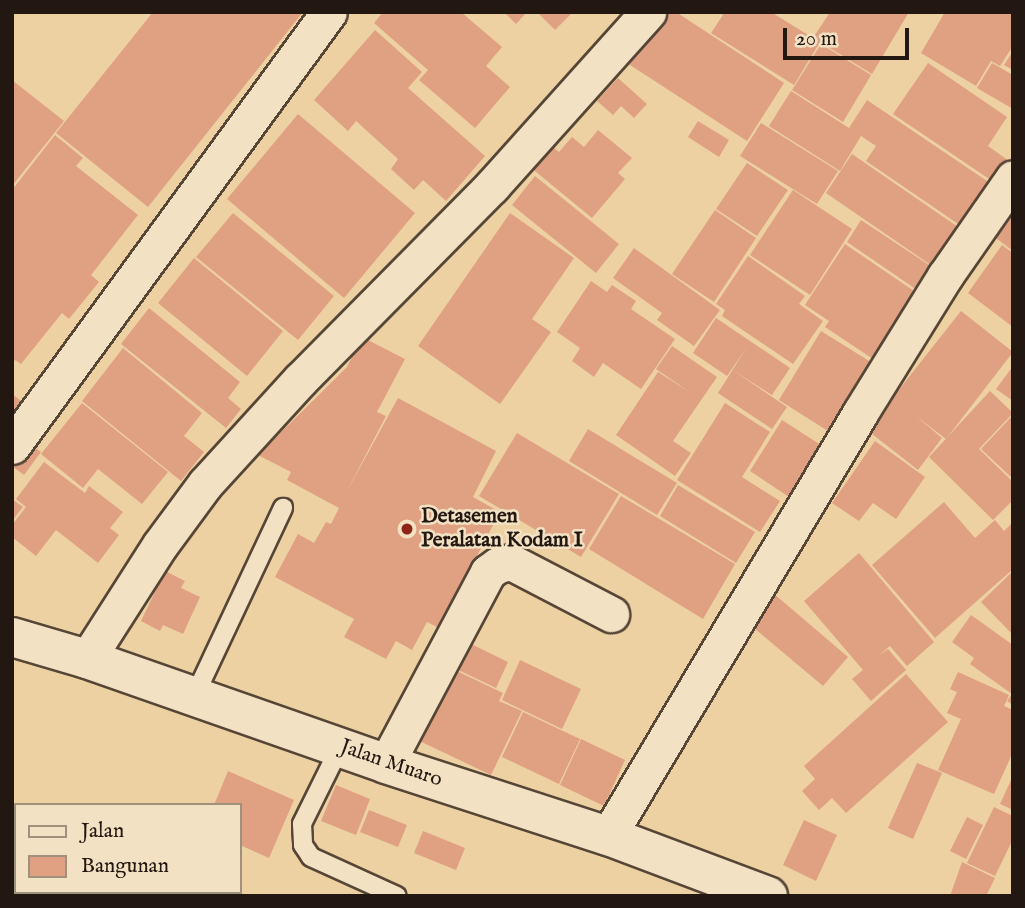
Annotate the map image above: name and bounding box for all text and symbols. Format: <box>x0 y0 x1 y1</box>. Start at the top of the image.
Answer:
scale bar <box>787 14 913 58</box>
text: 20 m <box>796 26 837 53</box>
place label: Detasemen Peralatan Kodam I <box>421 504 583 554</box>
marker: Detasemen Peralatan Kodam I <box>399 521 415 537</box>
street label: Jalan Muaro <box>337 735 445 793</box>
legend <box>14 803 242 894</box>
text: Jalan <box>81 818 124 845</box>
text: Bangunan <box>81 853 169 880</box>

